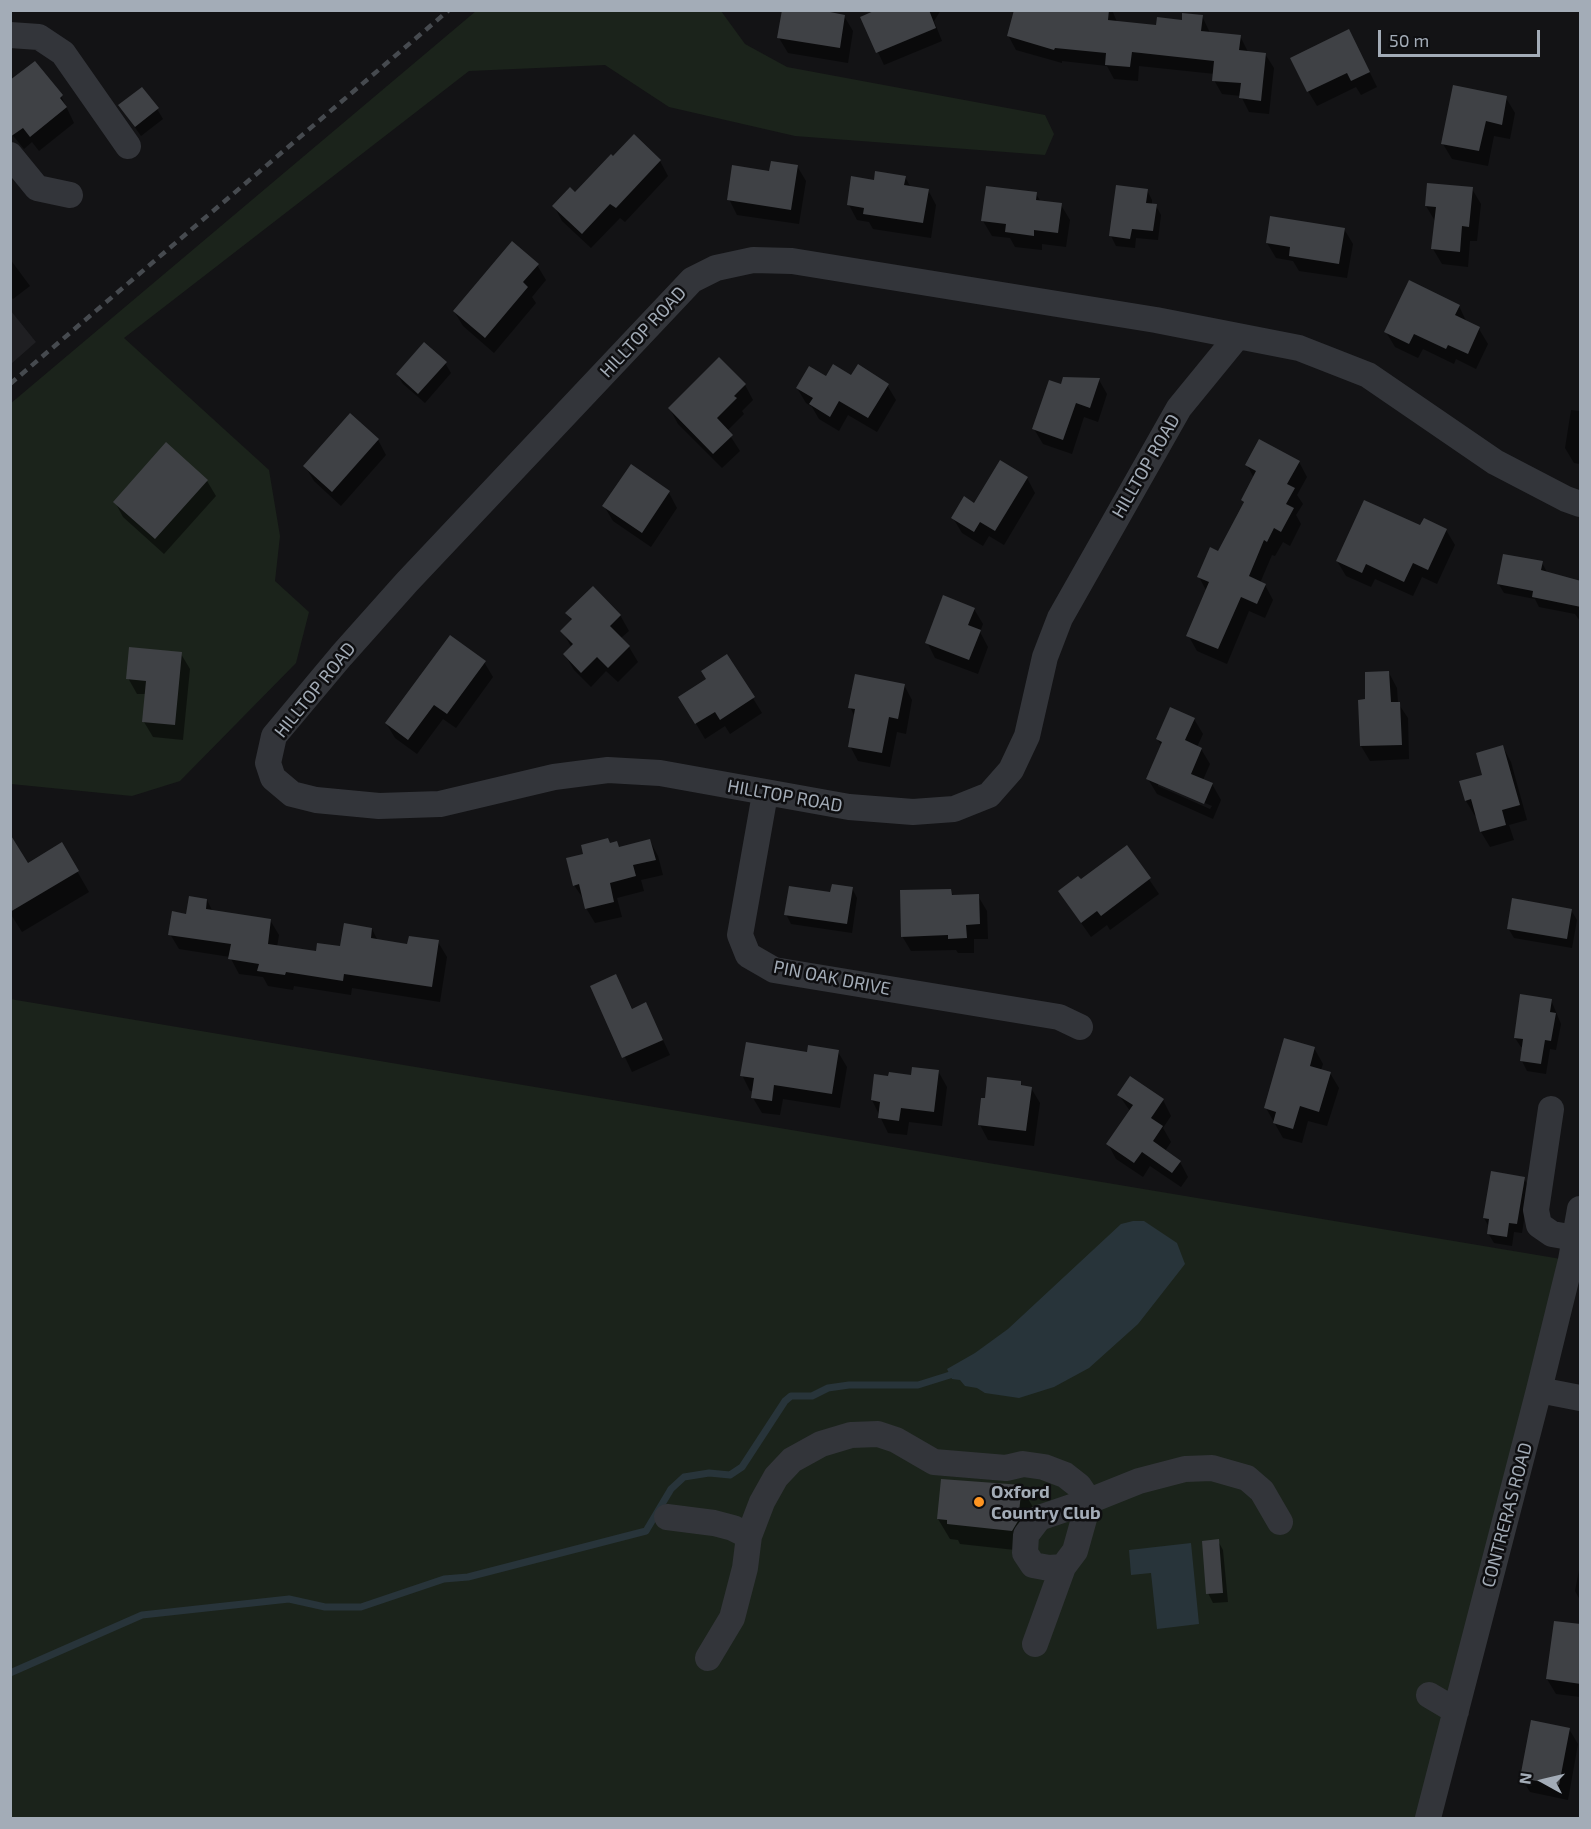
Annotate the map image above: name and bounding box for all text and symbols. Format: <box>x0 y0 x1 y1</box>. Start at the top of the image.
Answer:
scale bar <box>1381 18 1543 56</box>
text: 50 m <box>1389 29 1429 51</box>
street label: HILLTOP ROAD <box>595 282 691 382</box>
street label: HILLTOP ROAD <box>1108 410 1184 522</box>
street label: HILLTOP ROAD <box>270 638 360 742</box>
street label: HILLTOP ROAD <box>726 775 844 817</box>
street label: PIN OAK DRIVE <box>772 956 892 1000</box>
street label: CONTRERAS ROAD <box>1477 1440 1537 1590</box>
place label: Oxford Country Club <box>991 1481 1101 1524</box>
marker: Oxford Country Club <box>972 1495 986 1509</box>
north arrow <box>1513 1751 1573 1811</box>
text: N <box>1514 1771 1535 1785</box>

